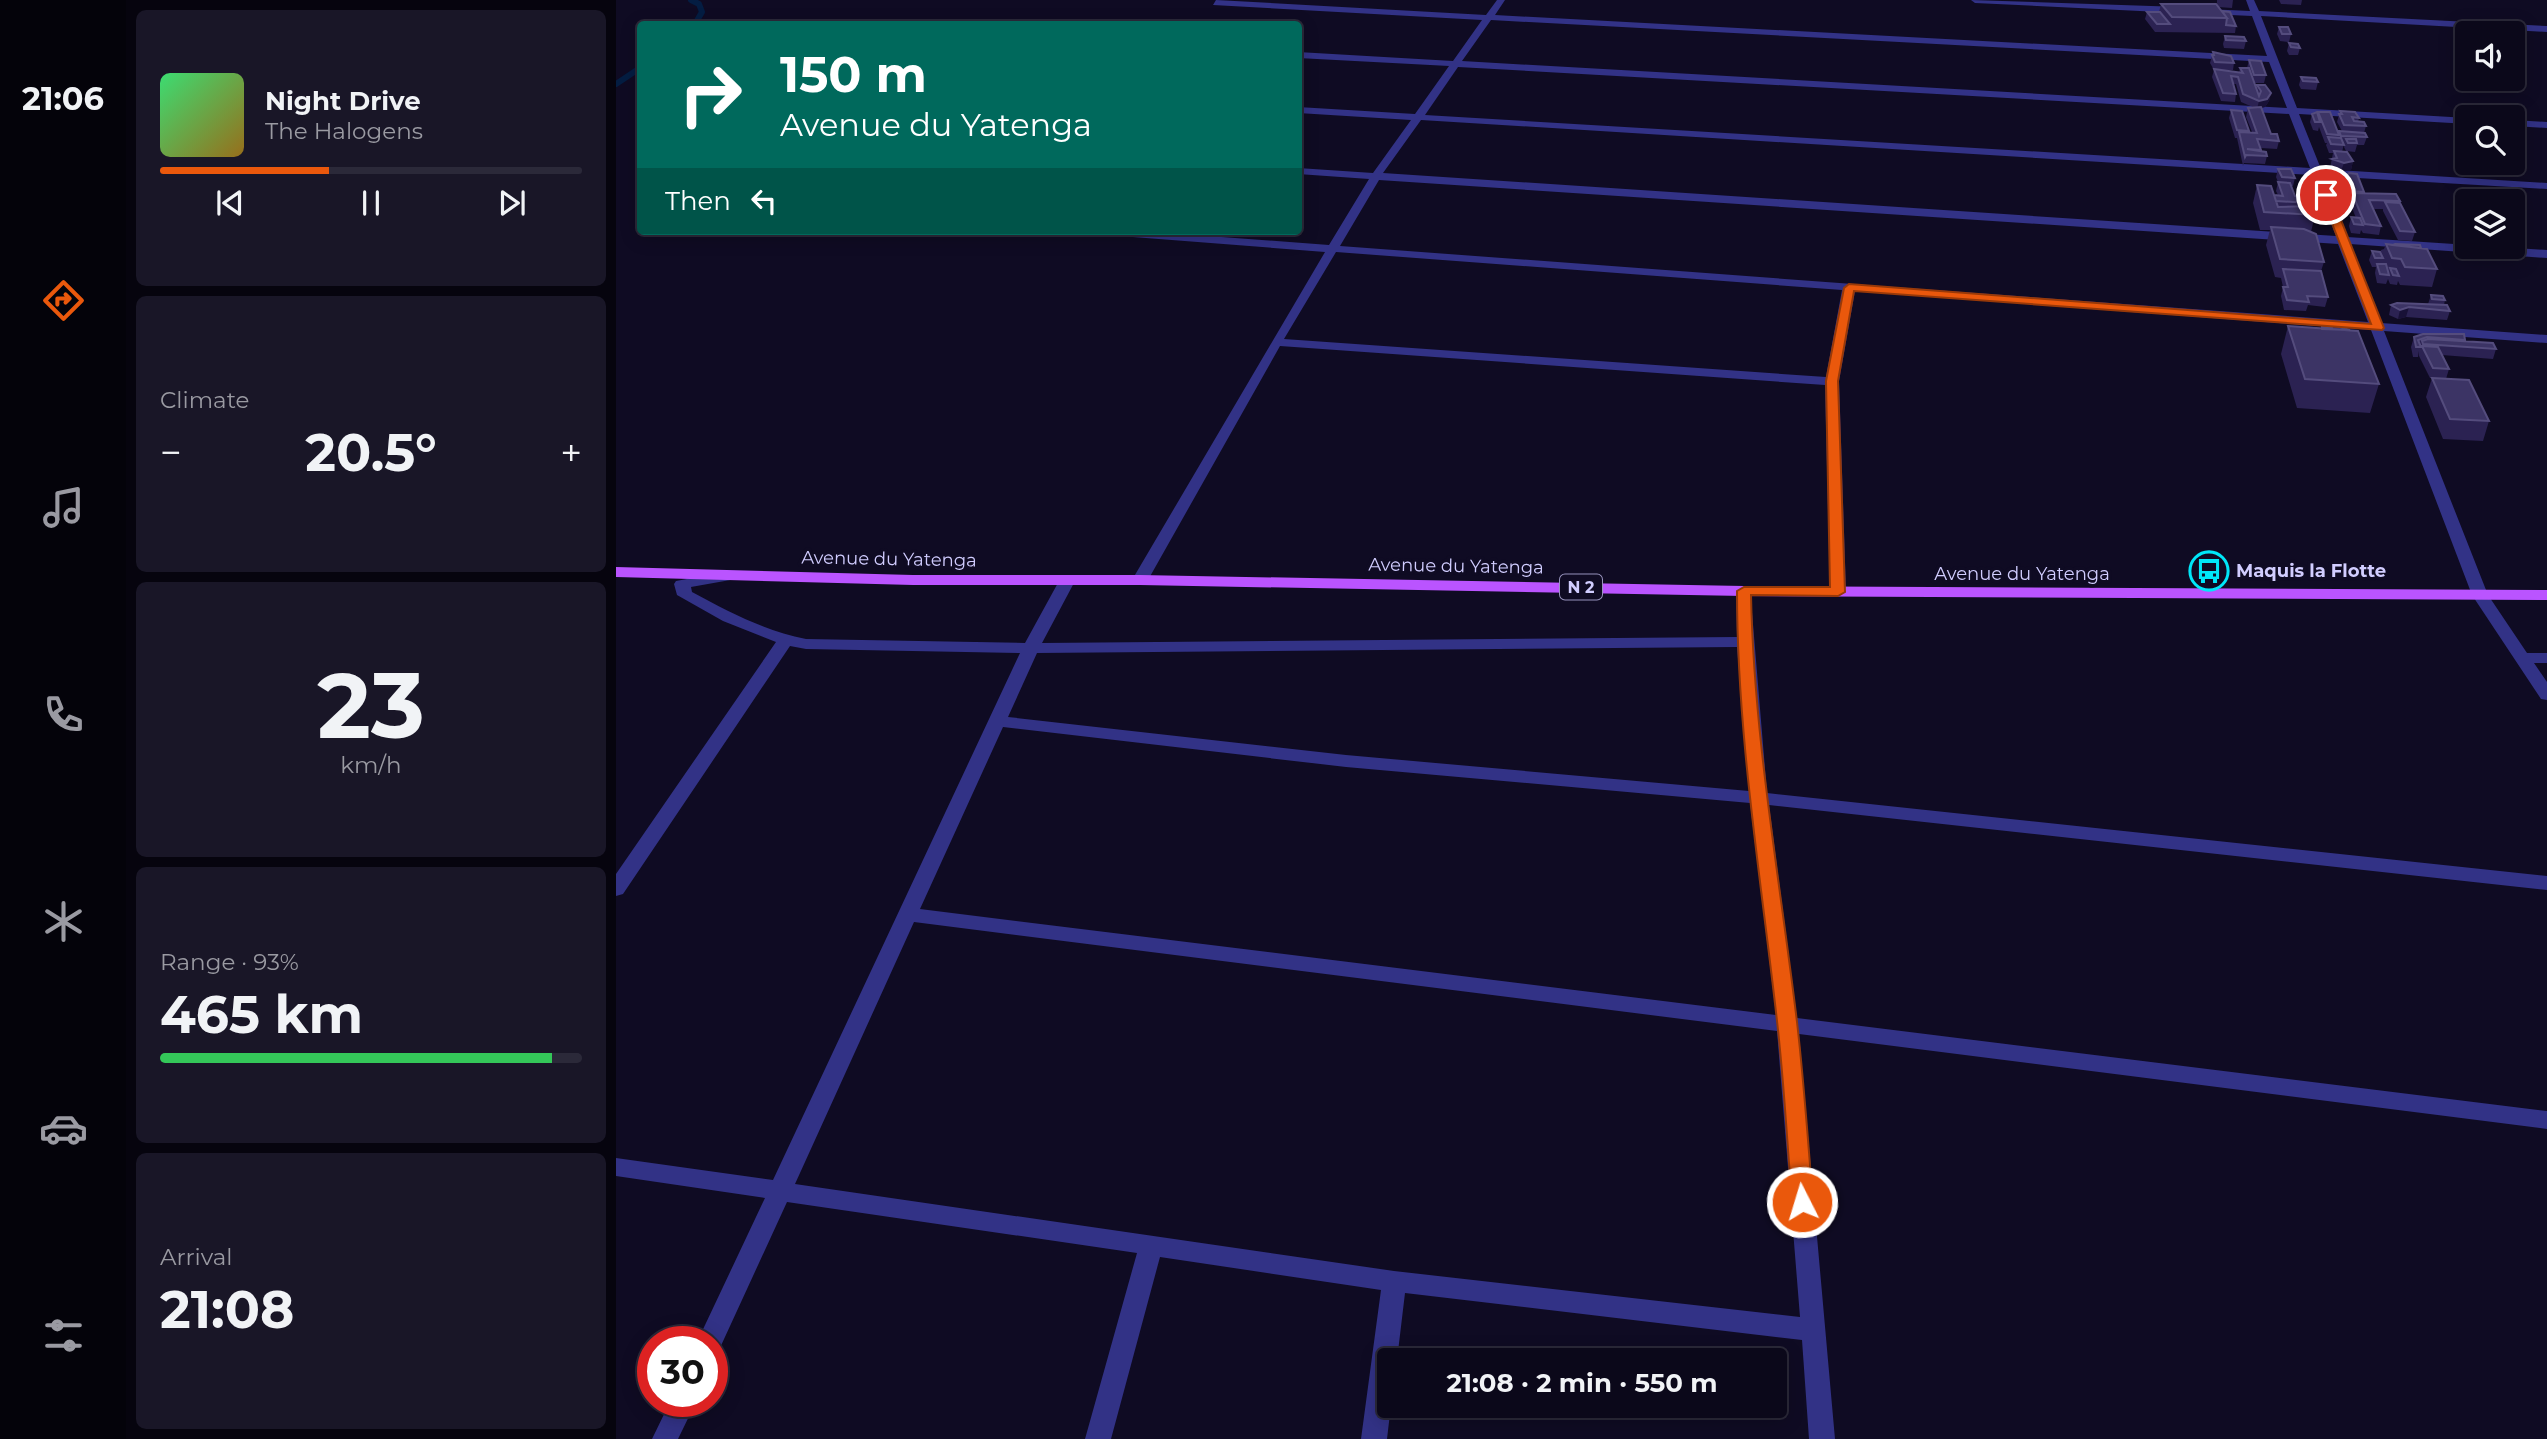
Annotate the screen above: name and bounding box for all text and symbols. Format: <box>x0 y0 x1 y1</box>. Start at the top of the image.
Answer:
map controls <box>2455 21 2525 259</box>
button: sound <box>2455 21 2525 91</box>
text: 150 m <box>780 45 927 104</box>
icon: right <box>665 49 756 140</box>
text: 21:06 <box>22 79 104 118</box>
text: Night Drive <box>265 85 421 117</box>
text: Avenue du Yatenga <box>780 105 1092 144</box>
button: search <box>2455 105 2525 175</box>
text: The Halogens <box>265 117 423 145</box>
pin <box>2296 165 2356 225</box>
icon: arrive <box>2307 176 2345 214</box>
icon: left <box>745 182 783 220</box>
icon: previous <box>211 184 249 222</box>
icon: pause <box>352 184 390 222</box>
icon: next <box>493 184 531 222</box>
text: Then <box>665 185 731 217</box>
button: layers <box>2455 189 2525 259</box>
icon: directions <box>39 276 88 325</box>
text: Climate <box>160 386 249 414</box>
text: 20.5° <box>305 421 437 484</box>
text: − <box>160 429 182 476</box>
text: + <box>560 429 582 476</box>
icon: music <box>39 483 88 532</box>
street label: Avenue du Yatenga <box>801 546 977 572</box>
bus stop icon: Maquis la Flotte <box>2188 550 2230 592</box>
street label: Avenue du Yatenga <box>1368 553 1544 579</box>
place label: Maquis la Flotte <box>2236 560 2386 582</box>
street label: Avenue du Yatenga <box>1934 563 2110 585</box>
road number: N 2 <box>1560 574 1602 600</box>
text: 23 <box>317 650 425 761</box>
icon: phone <box>39 690 88 739</box>
text: km/h <box>340 751 402 779</box>
icon: climate <box>39 897 88 946</box>
text: Range · 93% <box>160 948 299 976</box>
text: 465 km <box>160 983 363 1046</box>
icon: car <box>39 1104 88 1153</box>
position arrow <box>1765 1165 1839 1239</box>
text: Arrival <box>160 1243 233 1271</box>
text: 21:08 <box>160 1278 294 1341</box>
icon: filters <box>39 1311 88 1360</box>
speed limit sign: 30 <box>637 1326 728 1417</box>
text: 21:08 · 2 min · 550 m <box>1446 1367 1718 1399</box>

